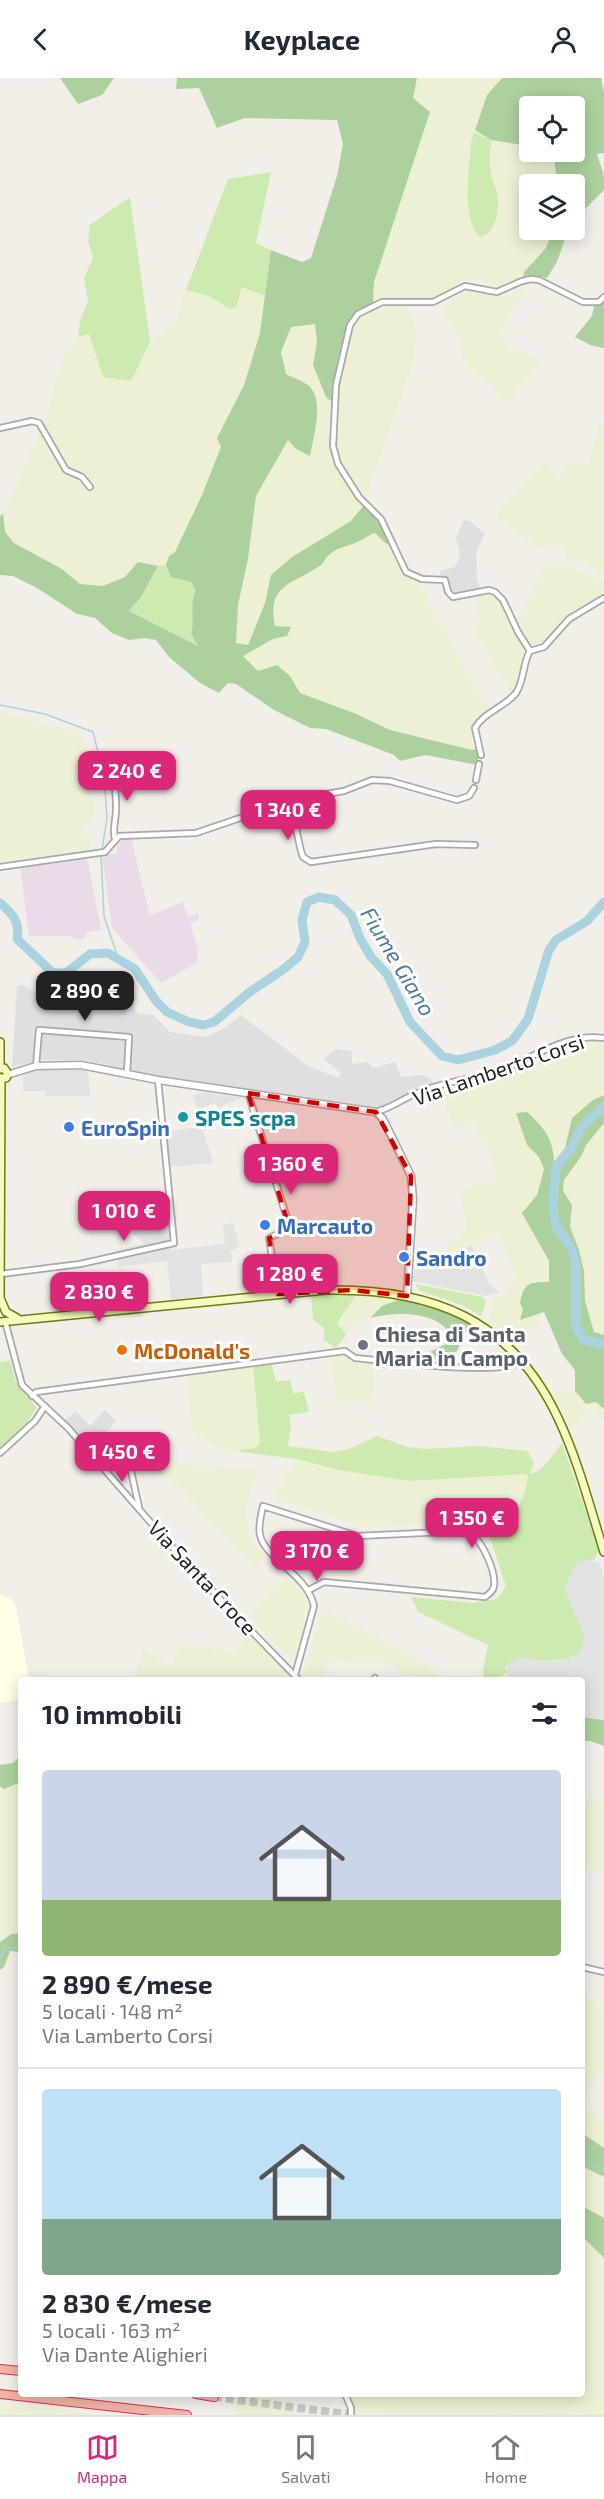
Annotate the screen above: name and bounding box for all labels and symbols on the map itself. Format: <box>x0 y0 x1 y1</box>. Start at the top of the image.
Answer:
pin: 2 240 € <box>72 751 182 802</box>
pin: 1 340 € <box>233 790 343 841</box>
water label: Fiume Giano <box>356 902 442 1020</box>
pin: 2 890 € <box>30 971 140 1022</box>
street label: Via Lamberto Corsi <box>409 1028 587 1110</box>
place label: SPES scpa <box>195 1105 296 1130</box>
marker: SPES scpa <box>176 1110 190 1124</box>
place label: EuroSpin <box>81 1115 170 1140</box>
marker: EuroSpin <box>62 1120 76 1134</box>
pin: 1 360 € <box>236 1144 346 1195</box>
pin: 1 010 € <box>69 1191 179 1242</box>
place label: Marcauto <box>277 1213 373 1238</box>
marker: Marcauto <box>258 1218 272 1232</box>
place label: Sandro <box>416 1245 487 1270</box>
marker: Sandro <box>397 1250 411 1264</box>
pin: 1 280 € <box>235 1254 345 1305</box>
pin: 2 830 € <box>44 1272 154 1323</box>
place label: Chiesa di Santa Maria in Campo <box>375 1321 528 1370</box>
place label: McDonald's <box>134 1338 250 1363</box>
marker: Chiesa di Santa Maria in Campo <box>356 1338 370 1352</box>
marker: McDonald's <box>115 1343 129 1357</box>
pin: 1 450 € <box>67 1432 177 1483</box>
pin: 1 350 € <box>417 1498 527 1549</box>
street label: Via Santa Croce <box>144 1515 262 1639</box>
pin: 3 170 € <box>262 1531 372 1582</box>

